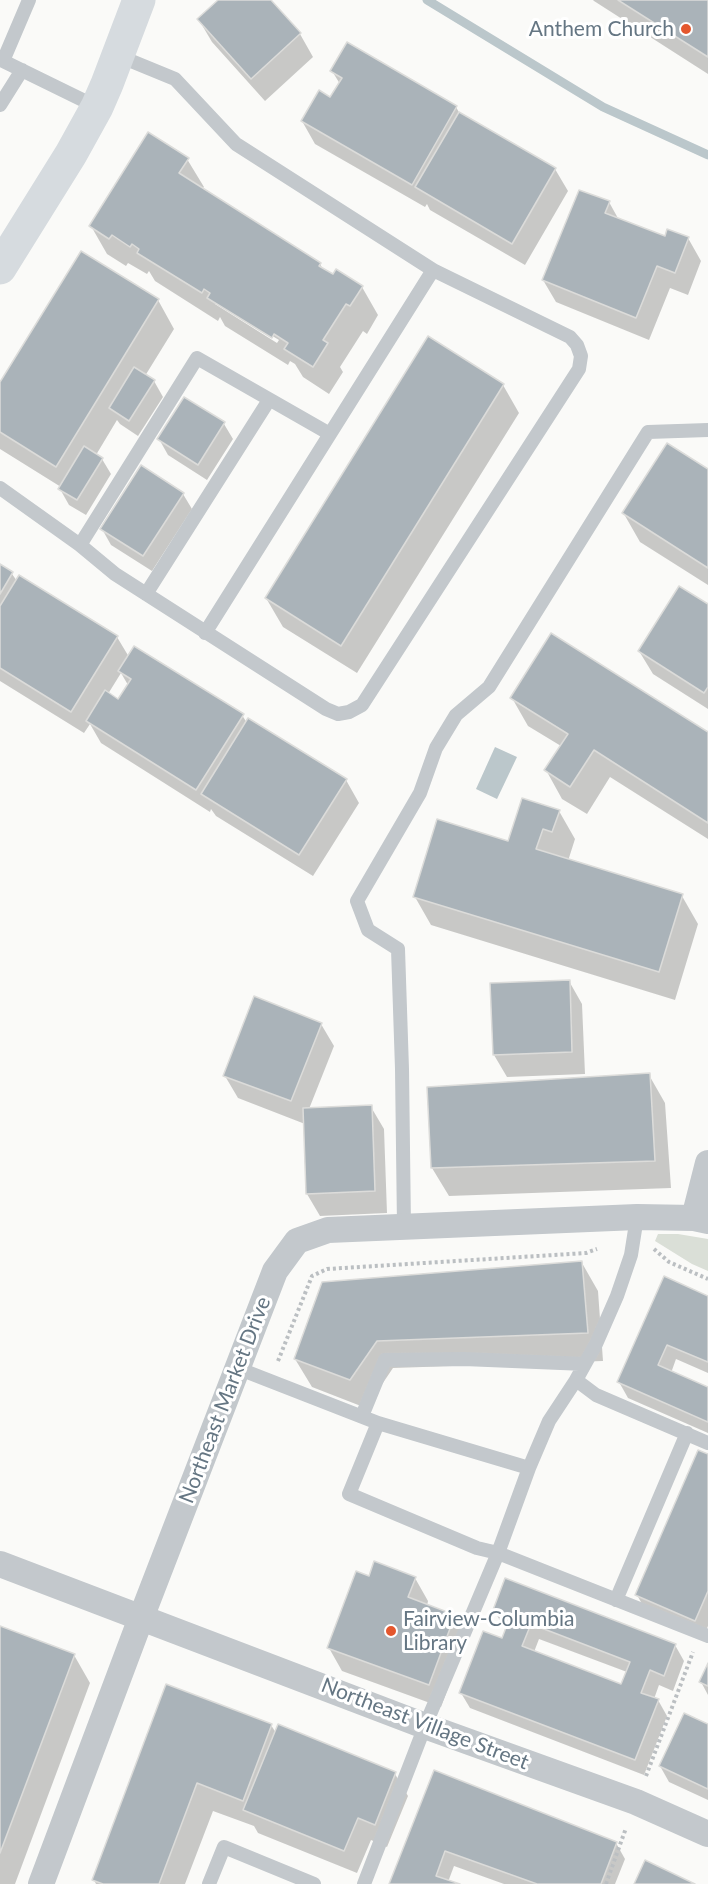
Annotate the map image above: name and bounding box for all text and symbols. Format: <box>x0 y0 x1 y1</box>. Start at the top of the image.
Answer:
place label: Anthem Church <box>529 16 674 42</box>
marker: Anthem Church <box>679 22 693 36</box>
street label: Northeast Market Drive <box>174 1293 276 1507</box>
place label: Fairview-Columbia Library <box>403 1606 575 1656</box>
marker: Fairview-Columbia Library <box>384 1624 398 1638</box>
street label: Northeast Village Street <box>318 1673 532 1775</box>

